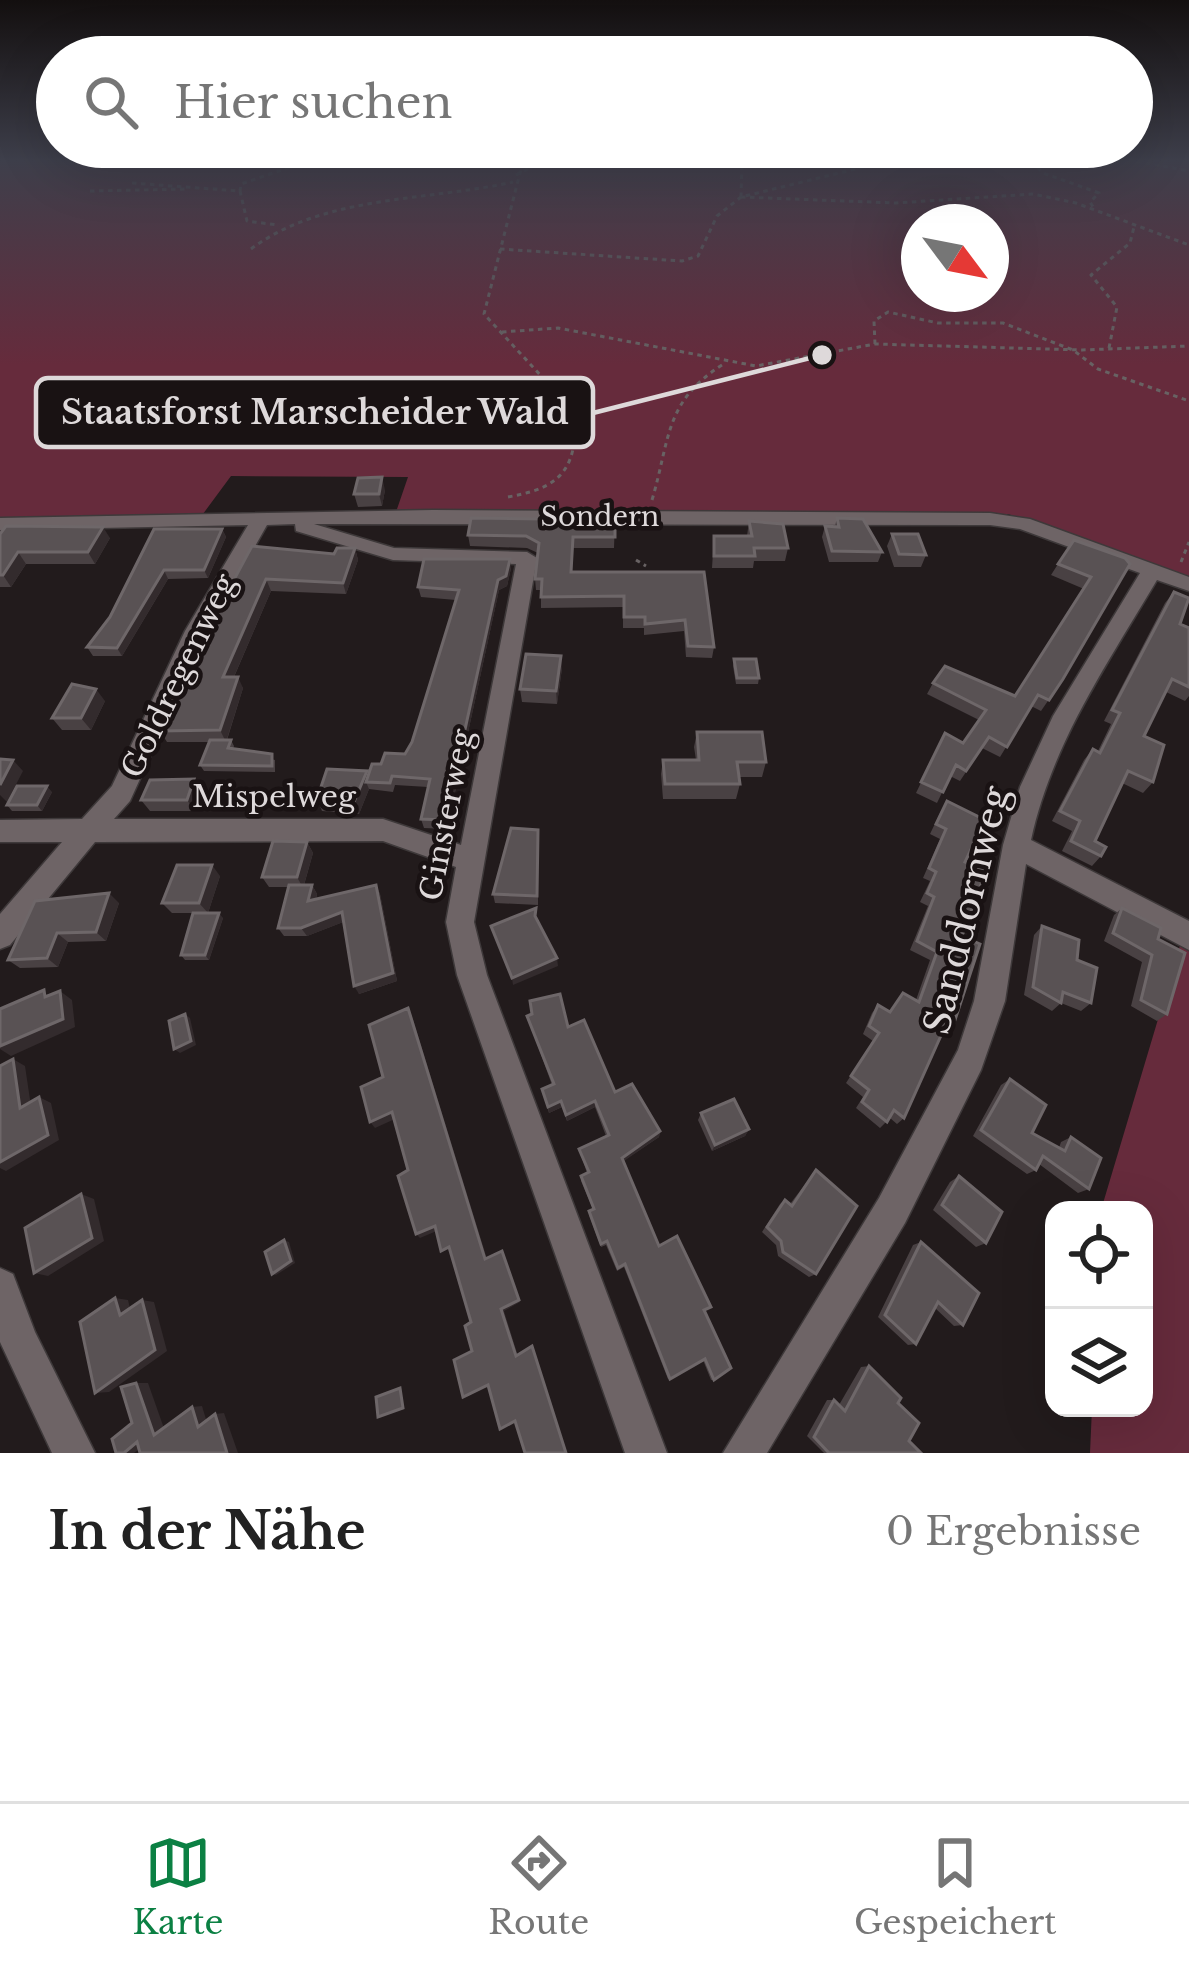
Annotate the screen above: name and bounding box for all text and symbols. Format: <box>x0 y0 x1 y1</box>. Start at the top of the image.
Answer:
search box <box>36 36 1153 168</box>
icon: search <box>78 69 144 135</box>
text: Hier suchen <box>174 74 452 130</box>
north arrow <box>901 204 1009 312</box>
callout: Staatsforst Marscheider Wald <box>36 378 593 447</box>
text: Staatsforst Marscheider Wald <box>61 392 569 433</box>
street label: Sondern <box>541 500 659 533</box>
street label: Goldregenweg <box>113 567 244 784</box>
street label: Ginsterweg <box>412 725 481 904</box>
street label: Mispelweg <box>192 778 357 815</box>
street label: Sanddornweg <box>914 781 1019 1039</box>
map controls <box>1045 1201 1153 1417</box>
button: locate <box>1045 1201 1153 1309</box>
button: layers <box>1045 1309 1153 1417</box>
text: In der Nähe <box>48 1500 366 1563</box>
text: 0 Ergebnisse <box>886 1507 1141 1556</box>
tab: Karte <box>132 1830 224 1943</box>
tab: Route <box>488 1830 589 1943</box>
tab: Gespeichert <box>854 1830 1057 1943</box>

